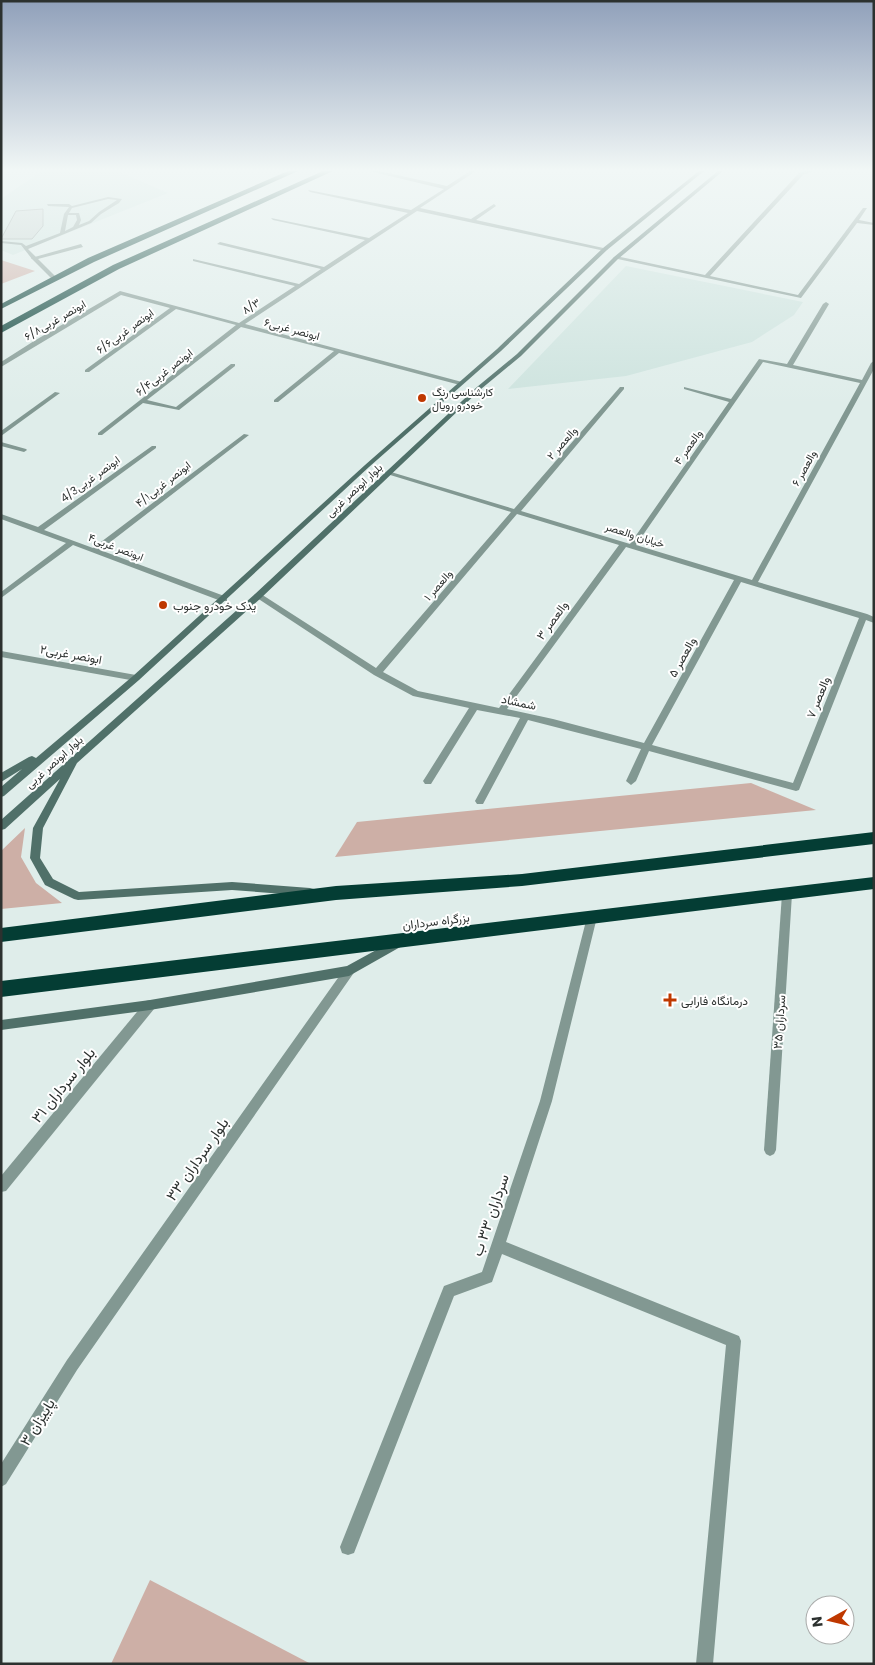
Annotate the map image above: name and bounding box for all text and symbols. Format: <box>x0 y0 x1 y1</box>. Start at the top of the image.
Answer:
street label: ۸/۳ <box>239 294 263 318</box>
street label: ۶/۸ابونصر غربی <box>21 296 89 344</box>
street label: ۶/۶ابونصر غربی <box>93 305 157 357</box>
street label: ۶ابونصر غربی <box>262 314 322 344</box>
street label: ۶/۴ابونصر غربی <box>132 345 196 399</box>
place label: کارشناسی رنگ خودرو رویال <box>432 384 493 413</box>
marker: کارشناسی رنگ خودرو رویال <box>416 392 428 404</box>
street label: والعصر ۲ <box>543 423 581 463</box>
street label: والعصر ۴ <box>670 426 706 468</box>
street label: والعصر ۶ <box>788 447 820 489</box>
street label: 4/3ابونصر غربی <box>57 452 123 506</box>
street label: ۴/۱ابونصر غربی <box>132 457 194 511</box>
street label: بلوار ابونصر غربی <box>322 459 386 521</box>
street label: خیابان والعصر <box>602 518 667 552</box>
street label: ۴ابونصر غربی <box>86 529 146 565</box>
street label: والعصر ۱ <box>420 566 456 604</box>
place label: یدک خودرو جنوب <box>173 597 256 614</box>
street label: والعصر ۳ <box>532 597 572 643</box>
marker: یدک خودرو جنوب <box>157 599 169 611</box>
street label: والعصر ۵ <box>664 634 700 680</box>
street label: ۲ابونصر غربی <box>39 640 103 668</box>
street label: والعصر ۷ <box>802 674 834 720</box>
street label: شمشاد <box>500 690 538 714</box>
street label: بلوار ابونصر غربی <box>22 732 86 792</box>
street label: بزرگراه سرداران <box>401 908 471 934</box>
place label: درمانگاه فارابی <box>681 992 748 1009</box>
marker: درمانگاه فارابی <box>663 993 677 1007</box>
street label: سرداران ۳۵ <box>769 994 789 1050</box>
street label: بلوار سرداران ۳۱ <box>26 1043 100 1127</box>
street label: بلوار سرداران ۳۳ <box>161 1113 233 1205</box>
street label: سرداران ۳۳ ب <box>466 1171 514 1259</box>
street label: پاییزان ۳ <box>14 1394 60 1450</box>
north arrow <box>805 1595 855 1645</box>
text: N <box>806 1615 828 1628</box>

